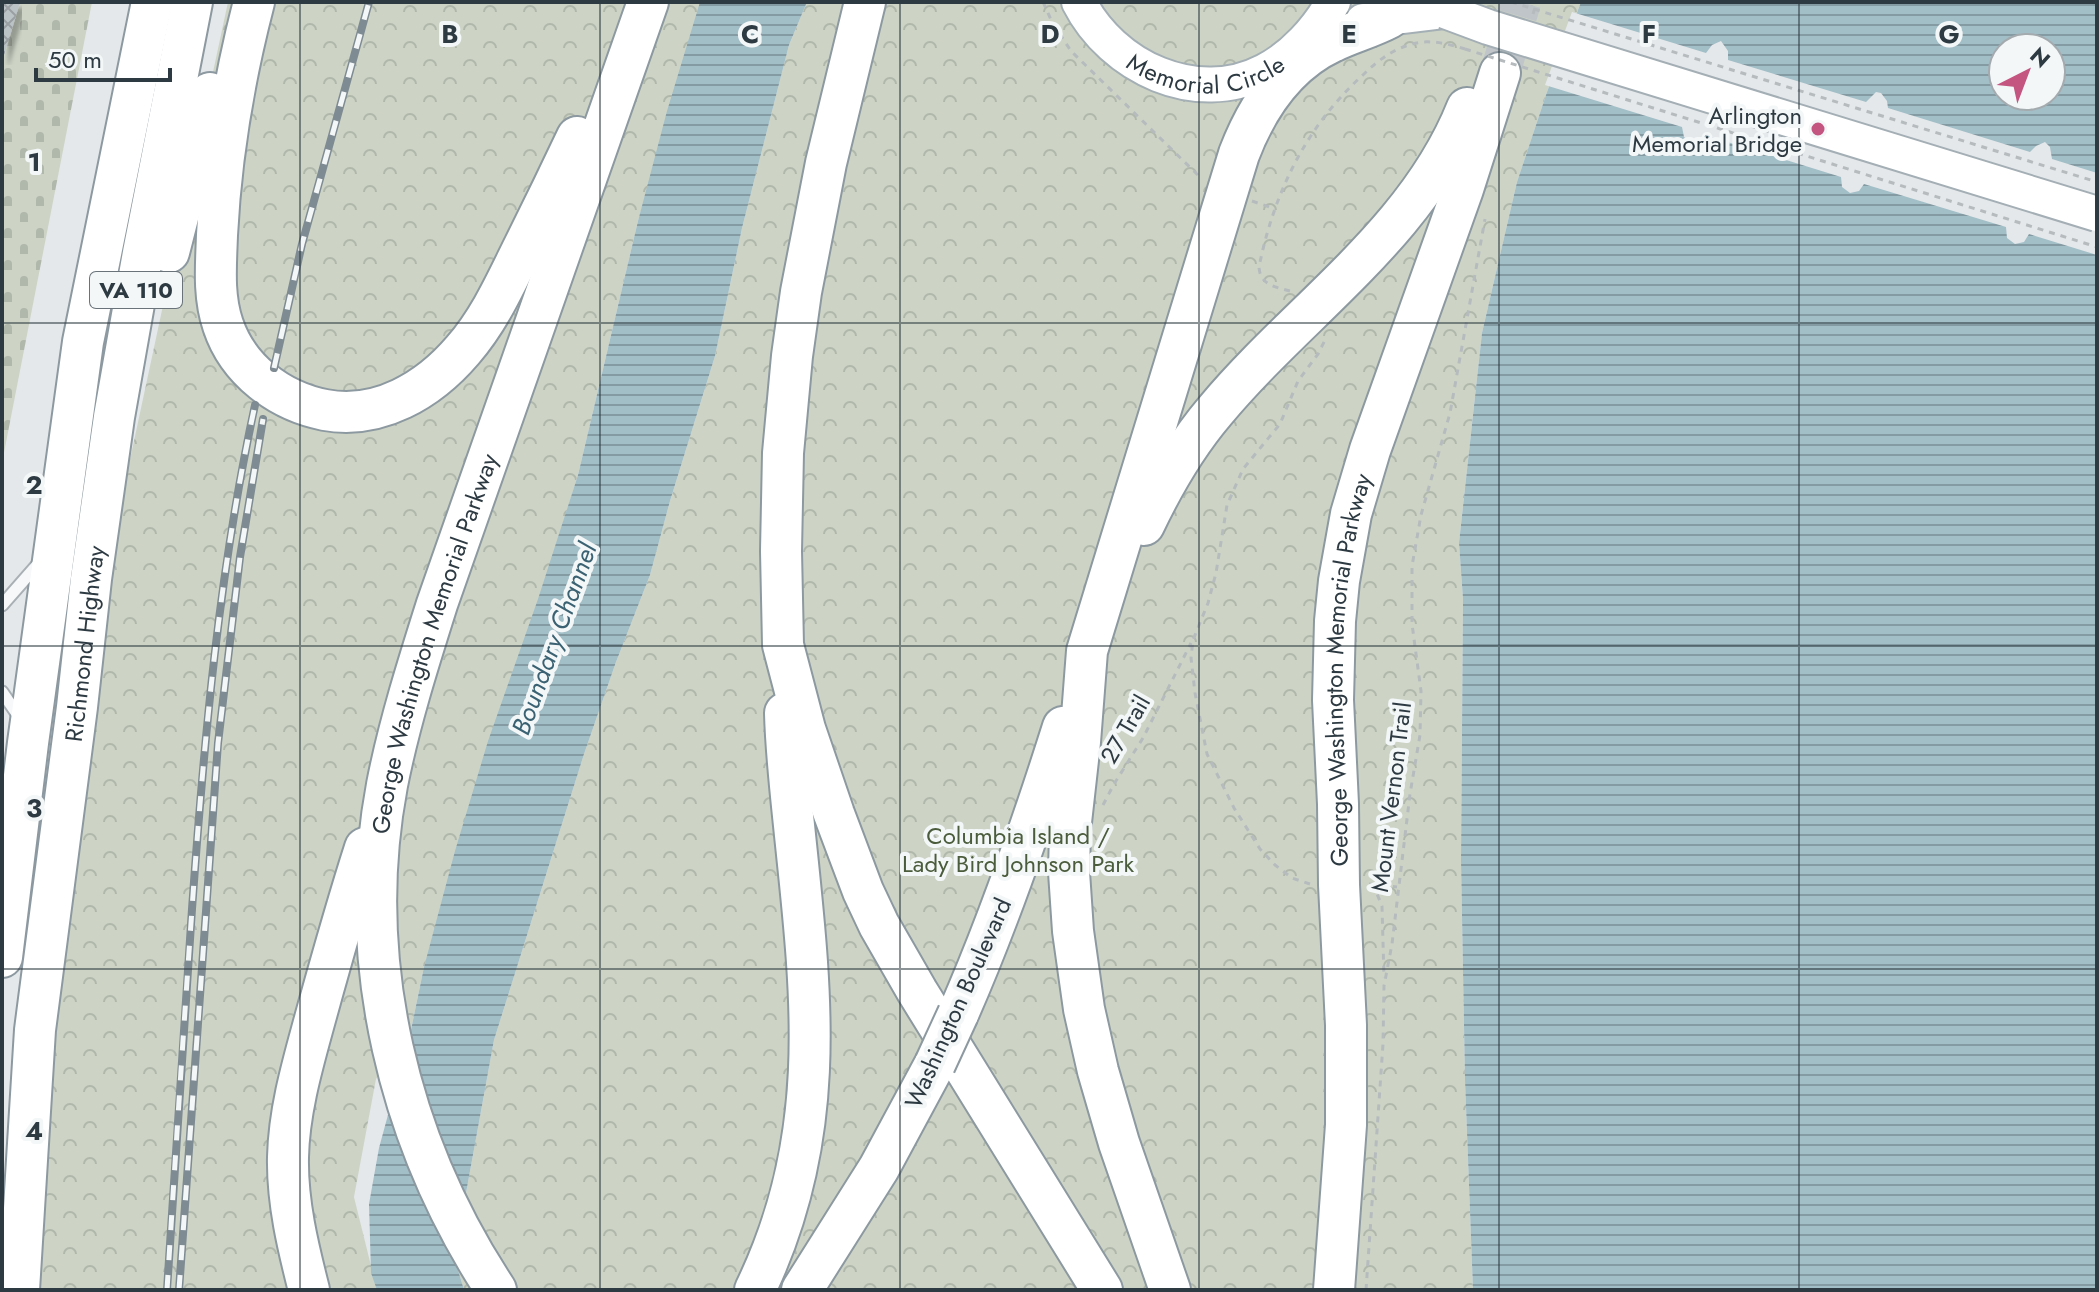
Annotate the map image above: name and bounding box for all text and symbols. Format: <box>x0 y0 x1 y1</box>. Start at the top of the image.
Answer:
text: B <box>441 15 459 53</box>
text: C <box>741 15 759 53</box>
text: D <box>1040 15 1060 53</box>
text: E <box>1341 15 1357 53</box>
text: F <box>1642 15 1656 53</box>
text: G <box>1938 15 1960 53</box>
scale bar <box>36 32 170 82</box>
north arrow <box>1987 32 2067 112</box>
street label: Memorial Circle <box>1124 39 1286 67</box>
text: N <box>2023 39 2058 75</box>
text: 50 m <box>48 42 102 77</box>
text: Memorial Circle <box>1120 44 1291 102</box>
place label: Arlington Memorial Bridge <box>1632 98 1802 161</box>
marker: Arlington Memorial Bridge <box>1809 120 1827 138</box>
text: 1 <box>27 143 41 181</box>
road number: VA 110 <box>90 272 182 308</box>
street label: George Washington Memorial Parkway <box>362 448 506 836</box>
text: 2 <box>25 466 43 504</box>
street label: George Washington Memorial Parkway <box>1315 469 1380 867</box>
water label: Boundary Channel <box>502 537 607 740</box>
street label: Richmond Highway <box>55 543 113 744</box>
street label: 27 Trail <box>1091 688 1159 770</box>
street label: Mount Vernon Trail <box>1362 700 1420 894</box>
text: 3 <box>26 789 42 827</box>
park label: Columbia Island / Lady Bird Johnson Park <box>902 818 1134 881</box>
street label: Washington Boulevard <box>896 892 1020 1114</box>
text: 4 <box>25 1112 43 1150</box>

